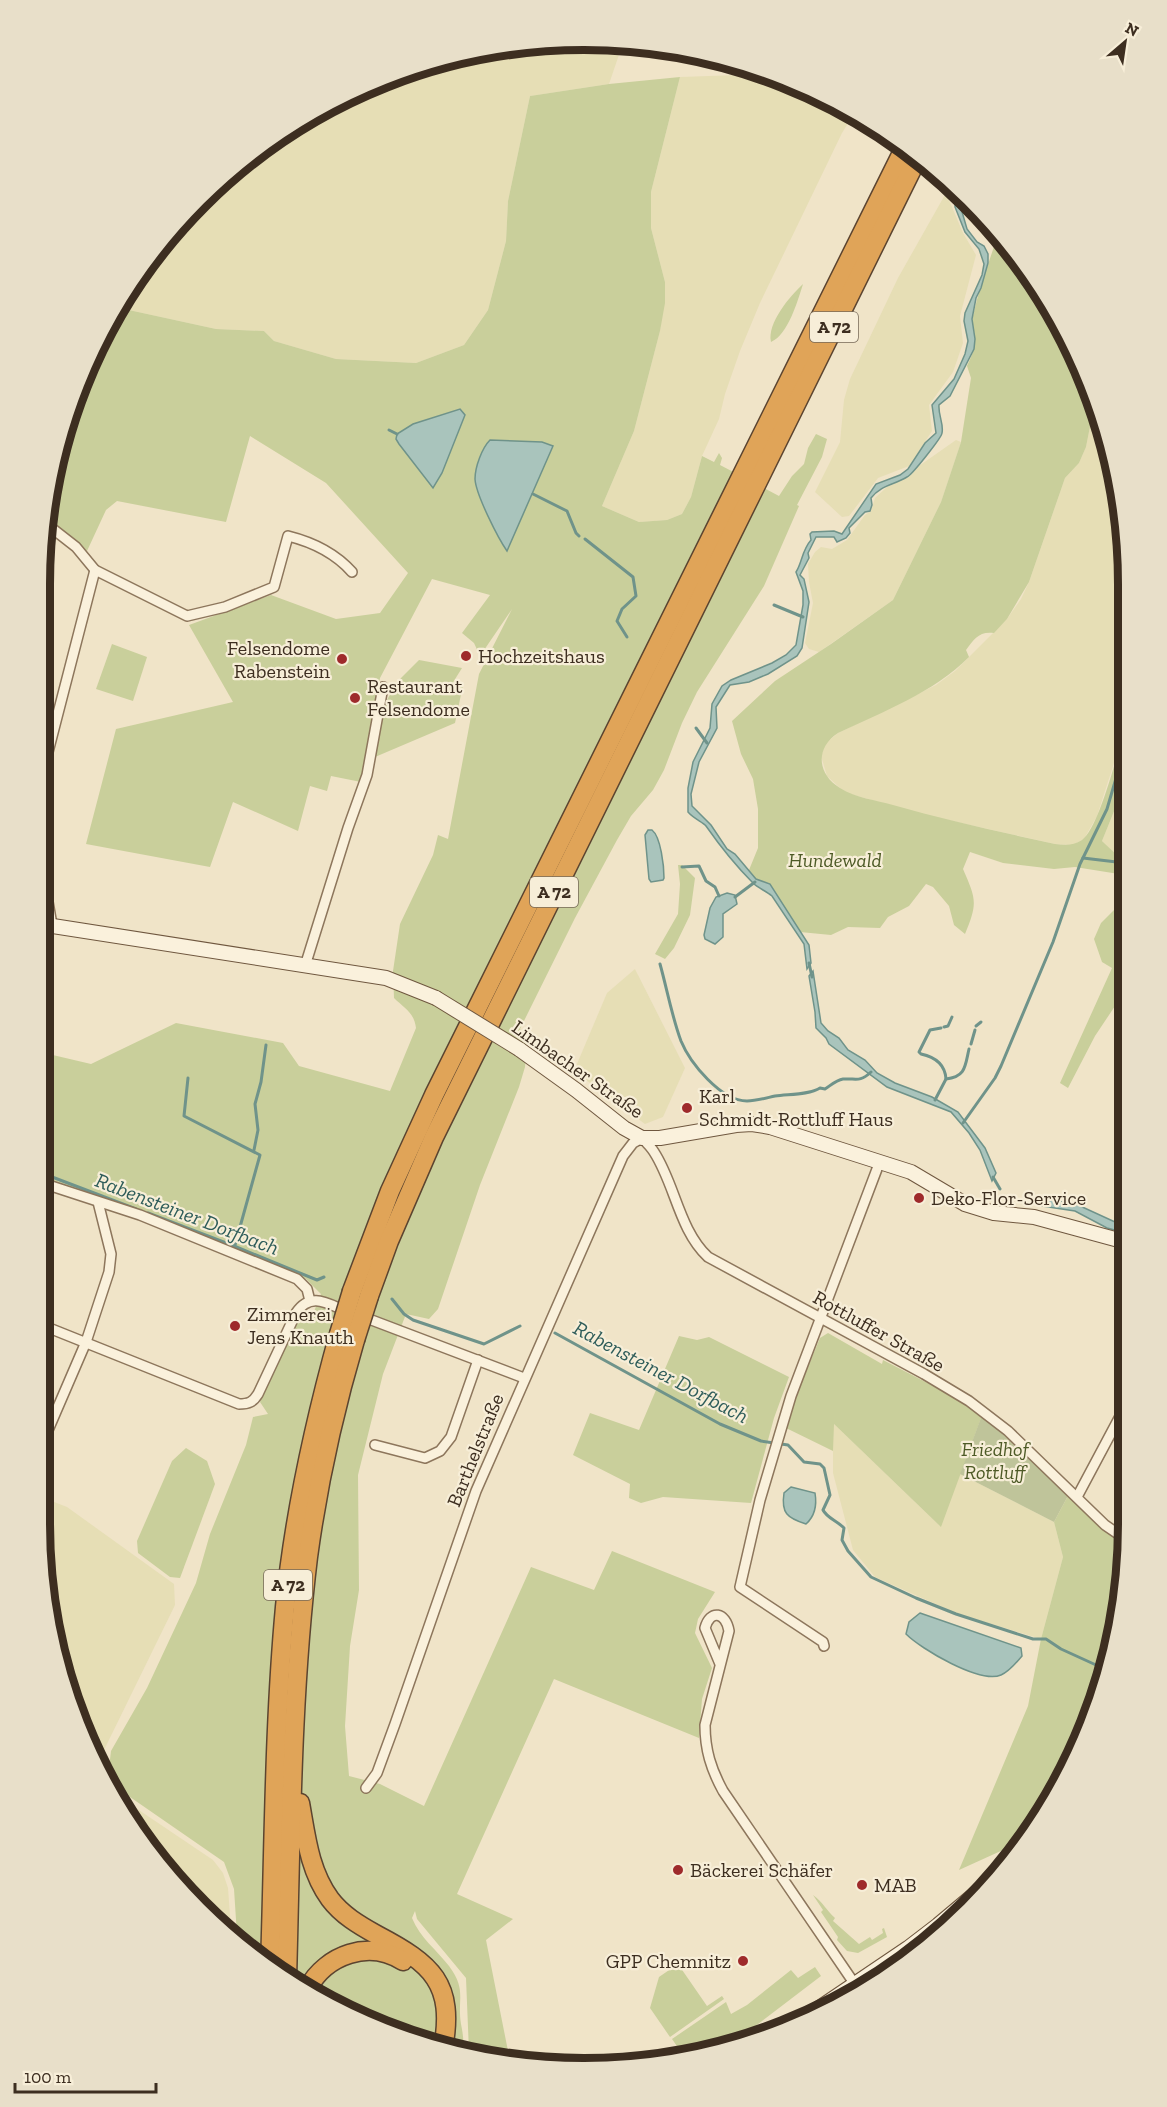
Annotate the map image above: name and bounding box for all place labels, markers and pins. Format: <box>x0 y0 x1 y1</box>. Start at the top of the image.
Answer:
place label: Felsendome Rabenstein <box>227 636 331 683</box>
place label: Hochzeitshaus <box>478 644 605 668</box>
marker: Hochzeitshaus <box>459 649 473 663</box>
marker: Felsendome Rabenstein <box>335 652 349 666</box>
place label: Restaurant Felsendome <box>367 674 470 721</box>
marker: Restaurant Felsendome <box>348 691 362 705</box>
place label: Karl Schmidt-Rottluff Haus <box>699 1084 893 1131</box>
marker: Karl Schmidt-Rottluff Haus <box>680 1101 694 1115</box>
place label: Deko-Flor-Service <box>931 1186 1086 1210</box>
marker: Deko-Flor-Service <box>912 1191 926 1205</box>
place label: Zimmerei Jens Knauth <box>247 1302 354 1349</box>
marker: Zimmerei Jens Knauth <box>228 1319 242 1333</box>
place label: Bäckerei Schäfer <box>690 1858 833 1882</box>
marker: Bäckerei Schäfer <box>671 1863 685 1877</box>
place label: MAB <box>874 1873 917 1897</box>
marker: MAB <box>855 1878 869 1892</box>
place label: GPP Chemnitz <box>606 1949 731 1973</box>
marker: GPP Chemnitz <box>736 1954 750 1968</box>

